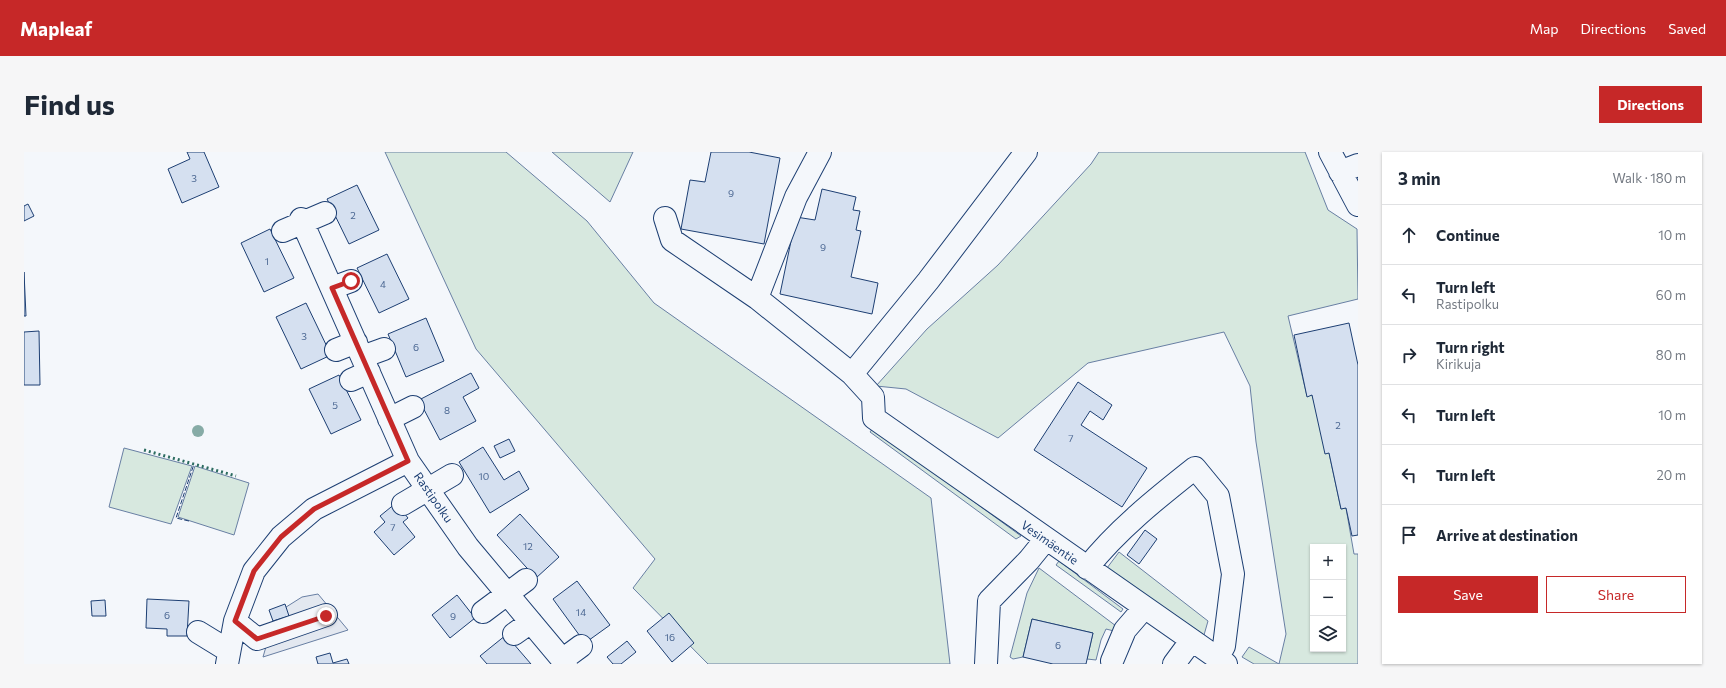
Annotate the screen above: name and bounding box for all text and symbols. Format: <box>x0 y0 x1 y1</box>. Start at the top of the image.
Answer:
text: Mapleaf <box>20 17 92 40</box>
text: Map <box>1530 20 1559 37</box>
text: Directions <box>1581 20 1646 37</box>
text: Saved <box>1668 20 1706 37</box>
button: Directions <box>1599 86 1702 123</box>
text: Find us <box>24 87 115 121</box>
text: 3 min <box>1398 168 1441 189</box>
text: Walk · 180 m <box>1612 170 1686 186</box>
house number: 3 <box>191 172 197 184</box>
house number: 9 <box>728 187 734 199</box>
house number: 2 <box>350 209 356 221</box>
icon: ahead <box>1398 224 1420 246</box>
text: Continue <box>1436 226 1500 244</box>
text: 10 m <box>1658 227 1686 243</box>
house number: 9 <box>820 241 826 253</box>
house number: 1 <box>265 255 269 267</box>
route start <box>342 272 360 290</box>
house number: 4 <box>380 278 386 290</box>
text: Turn left <box>1436 278 1495 296</box>
icon: left <box>1398 284 1420 306</box>
text: 60 m <box>1656 287 1686 303</box>
text: Rastipolku <box>1436 296 1499 312</box>
house number: 3 <box>301 330 307 342</box>
text: Turn right <box>1436 338 1505 356</box>
house number: 6 <box>413 341 419 353</box>
icon: right <box>1398 344 1420 366</box>
text: 80 m <box>1656 347 1686 363</box>
text: Kirikuja <box>1436 356 1481 372</box>
house number: 5 <box>332 399 338 411</box>
house number: 8 <box>444 404 450 416</box>
icon: left <box>1398 404 1420 426</box>
text: Turn left <box>1436 406 1495 424</box>
text: 10 m <box>1658 407 1686 423</box>
house number: 2 <box>1335 419 1341 431</box>
house number: 7 <box>1068 432 1074 444</box>
icon: left <box>1398 464 1420 486</box>
text: Turn left <box>1436 466 1495 484</box>
text: 20 m <box>1657 467 1686 483</box>
street label: Rastipolku <box>412 469 456 525</box>
house number: 10 <box>479 470 489 482</box>
street label: Vesimäentie <box>1019 517 1081 567</box>
house number: 7 <box>390 521 396 533</box>
icon: arrive <box>1398 524 1420 546</box>
text: Arrive at destination <box>1436 526 1578 544</box>
house number: 12 <box>523 540 533 552</box>
map controls <box>1310 544 1346 652</box>
button: + <box>1310 544 1346 580</box>
button: Save <box>1398 576 1538 613</box>
button: Share <box>1546 576 1686 613</box>
button: − <box>1310 580 1346 616</box>
house number: 14 <box>576 606 586 618</box>
route end <box>317 607 335 625</box>
house number: 6 <box>164 609 170 621</box>
house number: 9 <box>450 610 456 622</box>
button: layers <box>1310 616 1346 652</box>
house number: 16 <box>665 631 675 643</box>
house number: 6 <box>1055 639 1061 651</box>

